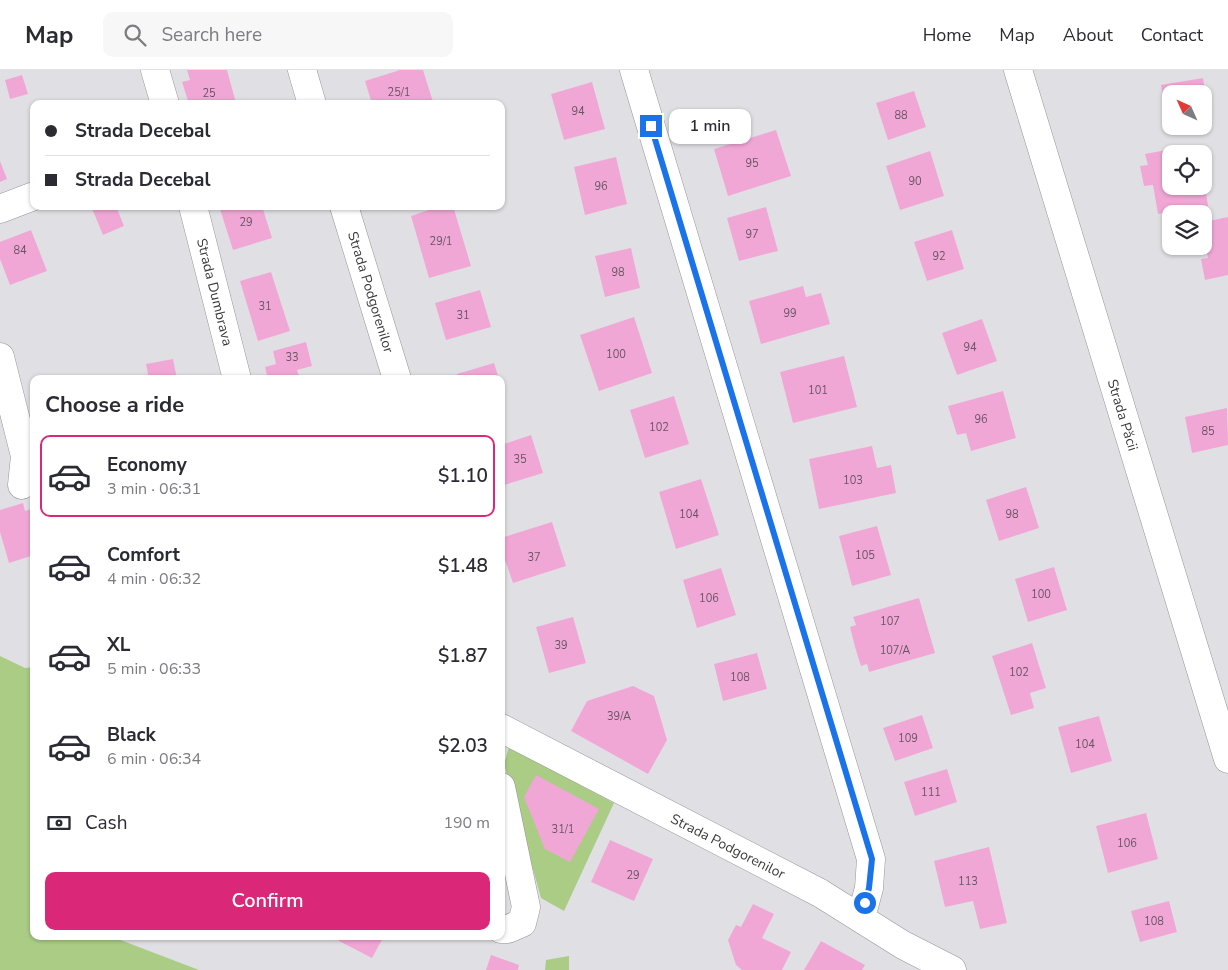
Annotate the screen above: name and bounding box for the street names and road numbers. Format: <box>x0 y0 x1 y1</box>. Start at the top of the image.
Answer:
street label: Strada Podgorenilor <box>343 229 398 355</box>
street label: Strada Dumbrava <box>192 236 237 348</box>
street label: Strada Păcii <box>1103 377 1142 453</box>
street label: Strada Podgorenilor <box>667 809 788 884</box>

